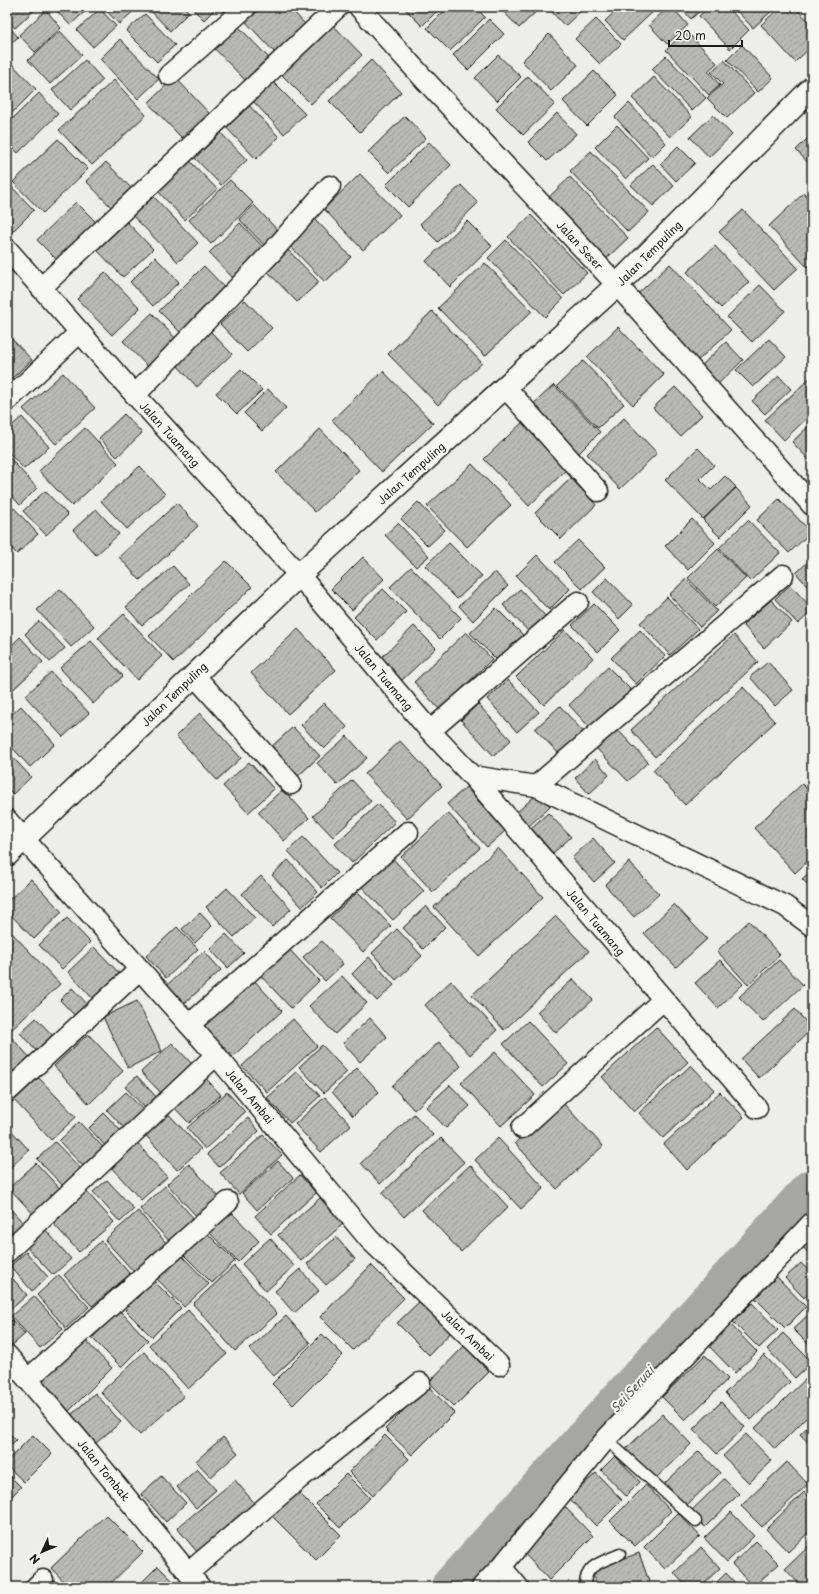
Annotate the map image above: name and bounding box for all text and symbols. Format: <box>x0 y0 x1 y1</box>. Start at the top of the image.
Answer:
scale bar <box>669 22 742 48</box>
text: 20 m <box>675 26 706 44</box>
street label: Jalan Seser <box>553 217 608 274</box>
street label: Jalan Tempuling <box>613 217 685 289</box>
street label: Jalan Tuamang <box>136 397 204 471</box>
street label: Jalan Tempuling <box>373 438 449 508</box>
street label: Jalan Tuamang <box>351 640 417 714</box>
street label: Jalan Tempuling <box>137 658 211 730</box>
street label: Jalan Tuamang <box>563 885 629 959</box>
street label: Jalan Ambai <box>222 1065 278 1127</box>
street label: Jalan Ambai <box>438 1305 498 1365</box>
water label: Sei Seruai <box>606 1361 659 1416</box>
street label: Jalan Tombak <box>74 1435 135 1505</box>
north arrow <box>22 1532 62 1572</box>
text: N <box>25 1550 44 1568</box>

